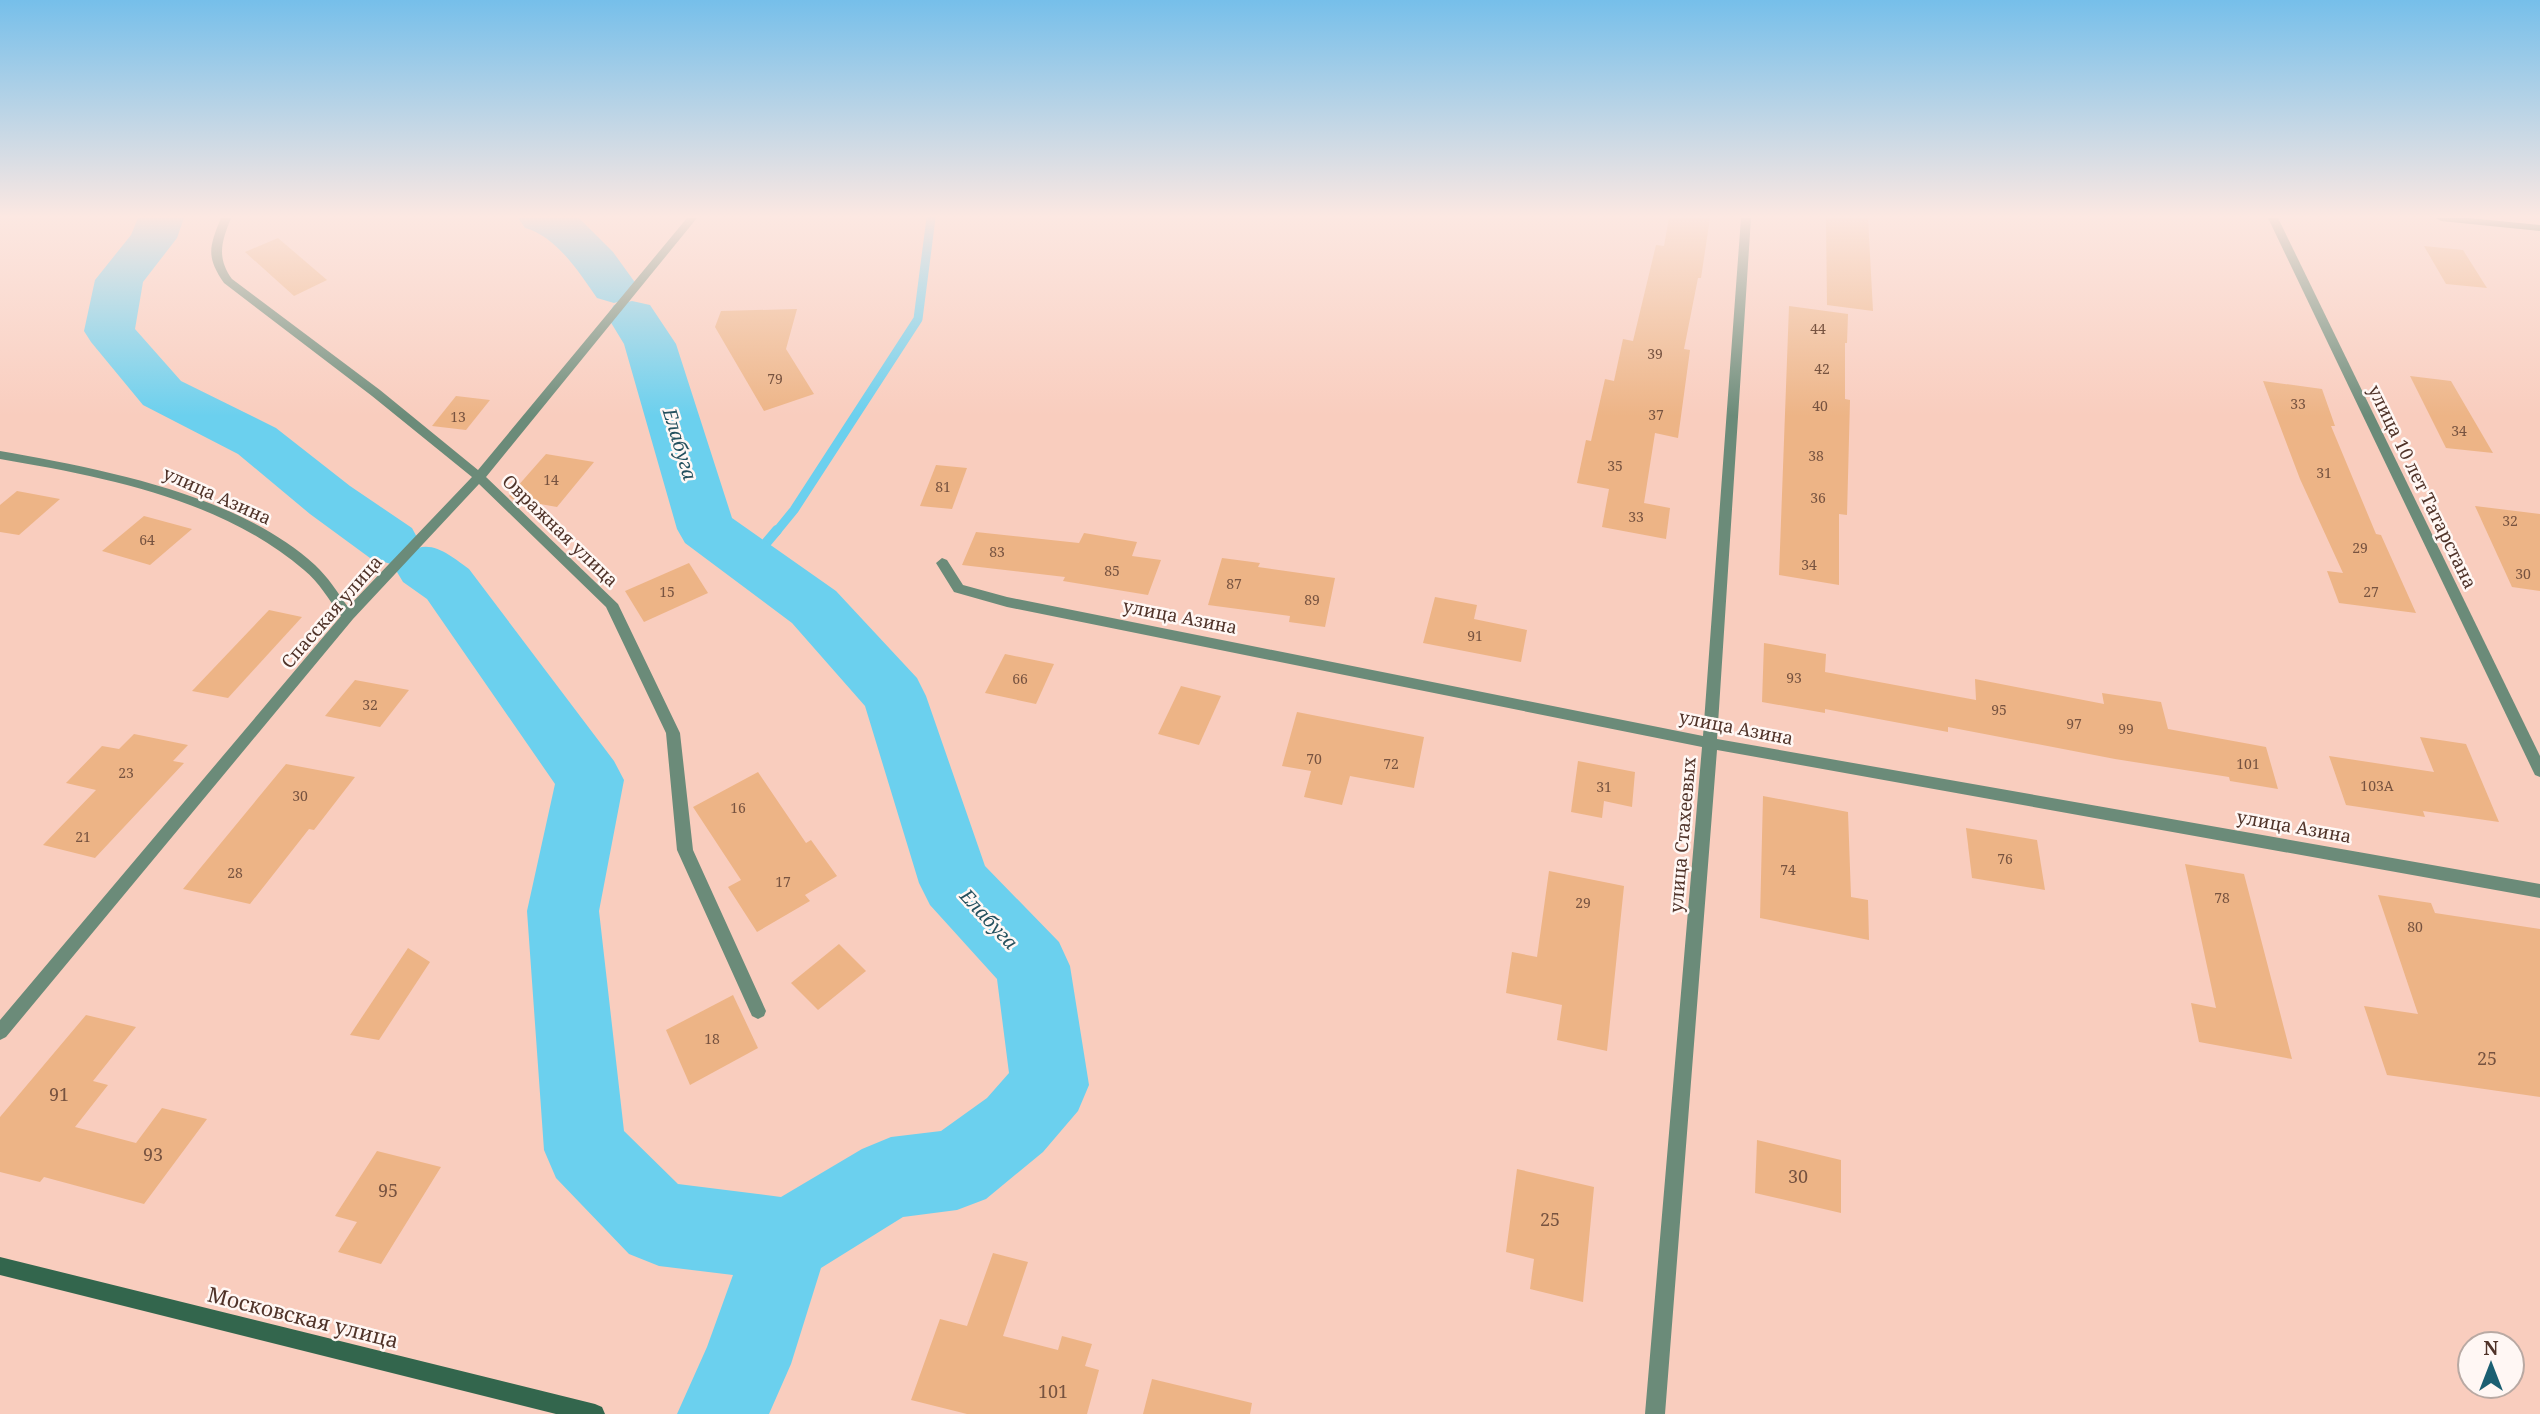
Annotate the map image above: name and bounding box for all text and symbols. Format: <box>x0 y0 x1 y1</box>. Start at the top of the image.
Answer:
house number: 44 <box>1810 319 1826 338</box>
house number: 39 <box>1647 344 1663 363</box>
house number: 42 <box>1814 359 1830 378</box>
house number: 79 <box>767 369 783 388</box>
street label: улица 10 лет Татарстана <box>2363 381 2483 592</box>
house number: 33 <box>2290 394 2306 413</box>
house number: 40 <box>1812 396 1828 415</box>
water label: Елабуга <box>656 404 703 483</box>
house number: 37 <box>1648 405 1664 424</box>
house number: 13 <box>450 407 466 426</box>
house number: 34 <box>2451 421 2467 440</box>
house number: 38 <box>1808 446 1824 465</box>
house number: 35 <box>1607 456 1623 475</box>
street label: улица Азина <box>160 461 275 530</box>
house number: 31 <box>2316 463 2332 482</box>
street label: Овражная улица <box>498 469 624 592</box>
house number: 14 <box>543 470 559 489</box>
house number: 81 <box>935 477 951 496</box>
house number: 36 <box>1810 488 1826 507</box>
house number: 33 <box>1628 507 1644 526</box>
house number: 32 <box>2502 511 2518 530</box>
house number: 64 <box>139 530 155 549</box>
house number: 29 <box>2352 538 2368 557</box>
house number: 83 <box>989 542 1005 561</box>
street label: Спасская улица <box>276 550 387 673</box>
house number: 34 <box>1801 555 1817 574</box>
house number: 85 <box>1104 561 1120 580</box>
house number: 30 <box>2515 564 2531 583</box>
house number: 87 <box>1226 574 1242 593</box>
house number: 15 <box>659 582 675 601</box>
house number: 27 <box>2363 582 2379 601</box>
house number: 89 <box>1304 590 1320 609</box>
street label: улица Азина <box>1121 593 1239 639</box>
house number: 91 <box>1467 626 1483 645</box>
house number: 93 <box>1786 668 1802 687</box>
house number: 66 <box>1012 669 1028 688</box>
house number: 32 <box>362 695 378 714</box>
house number: 95 <box>1991 700 2007 719</box>
street label: улица Азина <box>1677 704 1795 750</box>
house number: 97 <box>2066 714 2082 733</box>
house number: 99 <box>2118 719 2134 738</box>
house number: 70 <box>1306 749 1322 768</box>
house number: 72 <box>1383 754 1399 773</box>
house number: 101 <box>2236 754 2260 773</box>
street label: улица Стахеевых <box>1663 756 1701 914</box>
house number: 23 <box>118 763 134 782</box>
house number: 103А <box>2360 776 2394 795</box>
house number: 31 <box>1596 777 1612 796</box>
house number: 30 <box>292 786 308 805</box>
house number: 16 <box>730 798 746 817</box>
street label: улица Азина <box>2235 804 2353 848</box>
house number: 21 <box>75 827 91 846</box>
house number: 76 <box>1997 849 2013 868</box>
house number: 74 <box>1780 860 1796 879</box>
house number: 28 <box>227 863 243 882</box>
house number: 17 <box>775 872 791 891</box>
water label: Елабуга <box>954 882 1024 955</box>
house number: 78 <box>2214 888 2230 907</box>
house number: 29 <box>1575 893 1591 912</box>
house number: 80 <box>2407 917 2423 936</box>
house number: 18 <box>704 1029 720 1048</box>
house number: 25 <box>2477 1046 2497 1070</box>
house number: 91 <box>49 1082 69 1106</box>
house number: 93 <box>143 1142 163 1166</box>
house number: 30 <box>1788 1164 1808 1188</box>
house number: 95 <box>378 1178 398 1202</box>
house number: 25 <box>1540 1207 1560 1231</box>
street label: Московская улица <box>205 1280 402 1354</box>
north arrow <box>2456 1330 2526 1400</box>
text: N <box>2484 1335 2499 1361</box>
house number: 101 <box>1038 1379 1068 1403</box>

